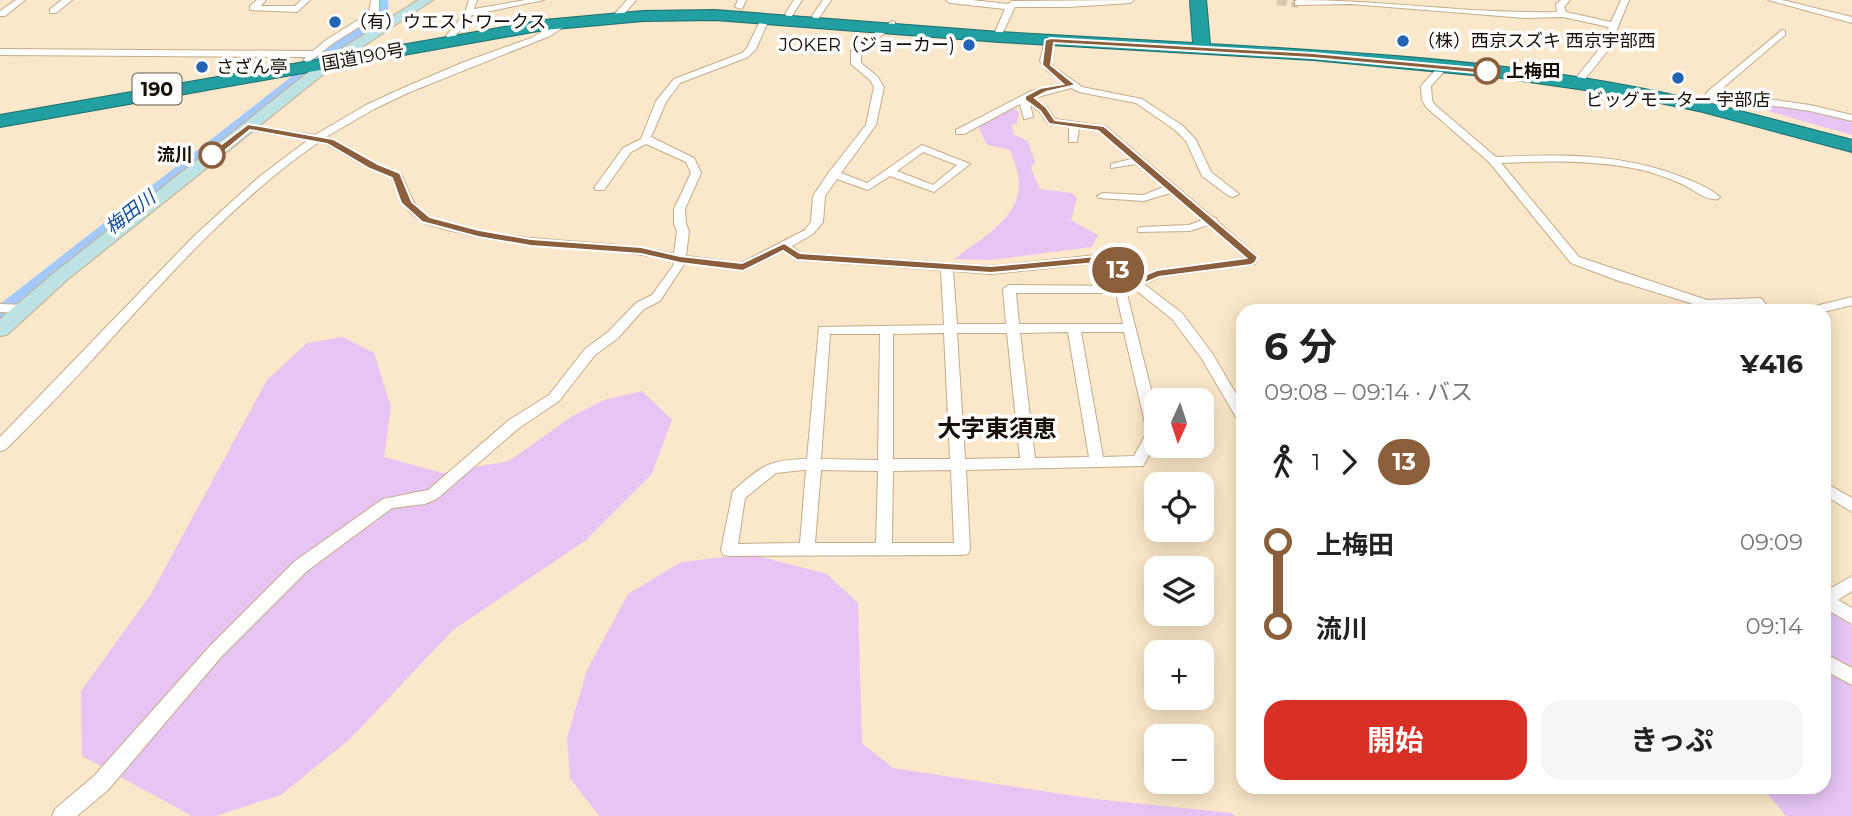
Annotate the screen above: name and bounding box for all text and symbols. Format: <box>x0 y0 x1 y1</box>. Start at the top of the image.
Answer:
place label: （有）ウエストワークス <box>349 11 546 33</box>
marker: （有）ウエストワークス <box>327 14 343 30</box>
place label: （株）西京スズキ 西京宇部西 <box>1417 30 1656 52</box>
marker: （株）西京スズキ 西京宇部西 <box>1395 33 1411 49</box>
place label: JOKER（ジョーカー) <box>778 34 955 56</box>
marker: JOKER（ジョーカー) <box>961 37 977 53</box>
street label: 国道190号 <box>320 39 406 75</box>
place label: さざん亭 <box>216 56 288 78</box>
marker: 上梅田 <box>1474 58 1500 84</box>
marker: さざん亭 <box>194 59 210 75</box>
place label: 上梅田 <box>1506 60 1560 82</box>
marker: ビッグモーター 宇部店 <box>1670 70 1686 86</box>
road number: 190 <box>132 74 182 104</box>
place label: ビッグモーター 宇部店 <box>1586 89 1770 111</box>
marker: 流川 <box>199 142 225 168</box>
place label: 流川 <box>157 144 193 166</box>
water label: 梅田川 <box>101 185 161 239</box>
line badge: 13 <box>1086 247 1150 293</box>
text: 13 <box>1106 255 1130 284</box>
text: 6 分 <box>1264 323 1337 370</box>
text: ¥416 <box>1740 348 1803 380</box>
text: 09:08 – 09:14 · バス <box>1264 378 1473 406</box>
north arrow <box>1144 388 1214 458</box>
map controls <box>1144 388 1214 794</box>
district label: 大字東須恵 <box>937 414 1057 443</box>
icon: walk <box>1264 443 1302 481</box>
icon: forward <box>1330 443 1368 481</box>
text: 13 <box>1392 447 1416 476</box>
text: 1 <box>1312 448 1320 476</box>
button: locate <box>1144 472 1214 542</box>
text: 09:09 <box>1740 528 1803 556</box>
text: 上梅田 <box>1316 529 1394 561</box>
button: layers <box>1144 556 1214 626</box>
text: 09:14 <box>1745 612 1803 640</box>
text: 流川 <box>1316 613 1368 645</box>
button: + <box>1144 640 1214 710</box>
button: 開始 <box>1264 700 1527 780</box>
button: きっぷ <box>1541 700 1803 780</box>
button: − <box>1144 724 1214 794</box>

